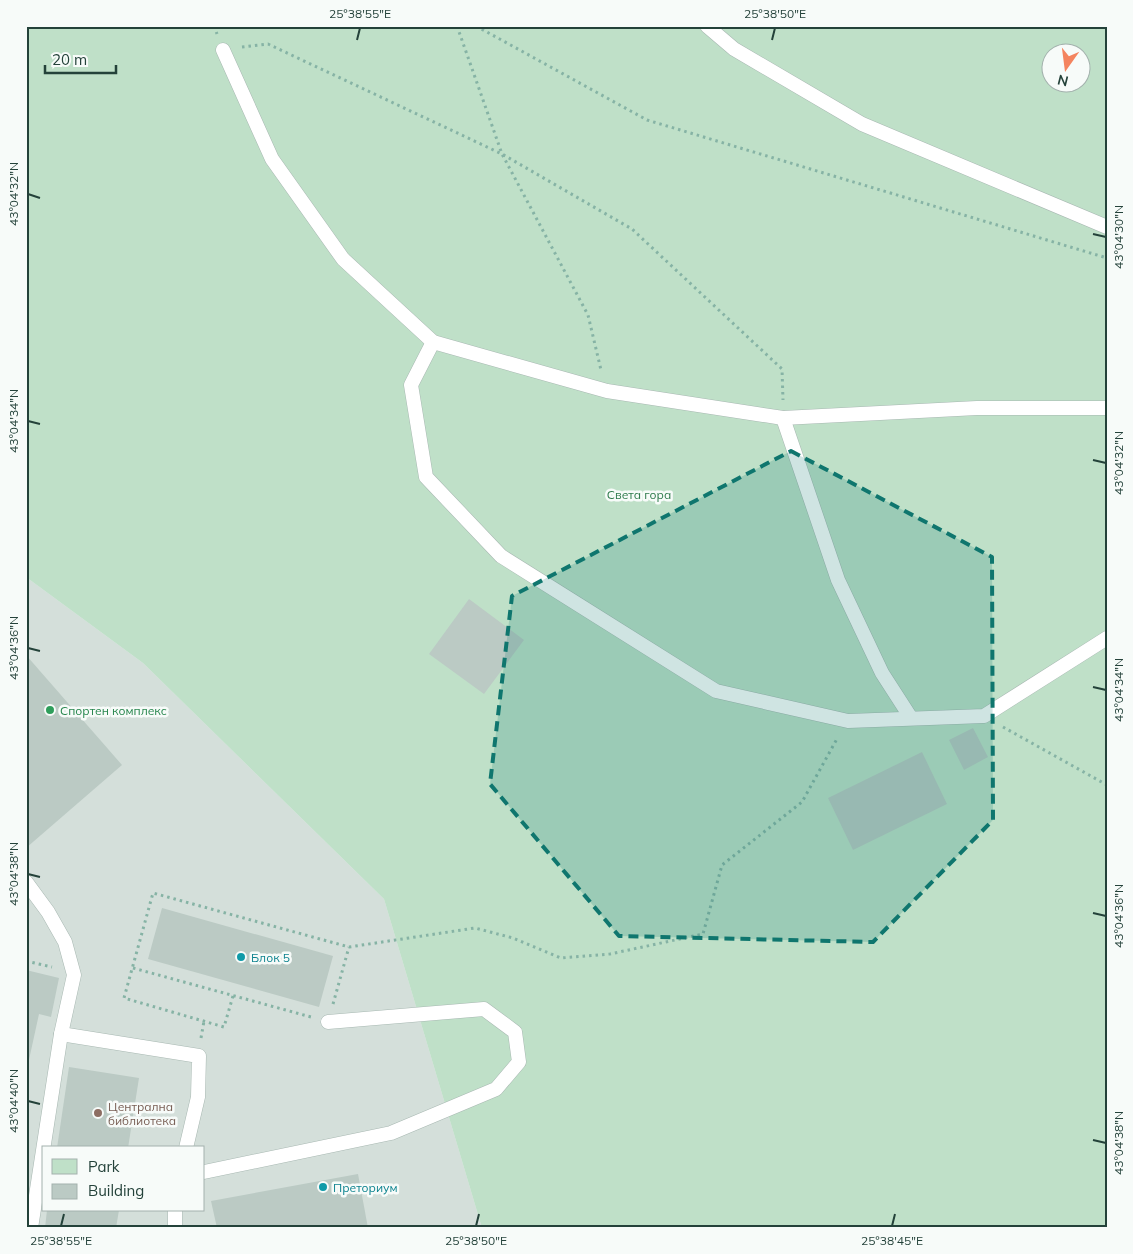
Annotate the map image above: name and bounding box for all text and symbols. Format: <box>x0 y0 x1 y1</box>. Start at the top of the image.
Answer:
text: 25°38'55"E <box>329 6 391 21</box>
text: 25°38'50"E <box>744 6 806 21</box>
scale bar <box>45 42 116 74</box>
north arrow <box>1040 42 1090 92</box>
text: 20 m <box>52 50 87 69</box>
text: N <box>1056 71 1070 91</box>
text: 43°04'32"N <box>6 162 21 226</box>
text: 43°04'30"N <box>1111 205 1126 269</box>
text: 43°04'34"N <box>6 389 21 453</box>
text: 43°04'32"N <box>1111 431 1126 495</box>
park label: Света гора <box>607 487 671 502</box>
text: 43°04'36"N <box>6 616 21 680</box>
text: 43°04'34"N <box>1111 658 1126 722</box>
place label: Спортен комплекс <box>60 703 167 718</box>
marker: Спортен комплекс <box>44 704 56 716</box>
text: 43°04'38"N <box>6 842 21 906</box>
text: 43°04'36"N <box>1111 884 1126 948</box>
place label: Блок 5 <box>251 950 290 965</box>
marker: Блок 5 <box>235 951 247 963</box>
text: 43°04'40"N <box>6 1069 21 1133</box>
place label: Централна библиотека <box>108 1099 176 1128</box>
marker: Централна библиотека <box>92 1107 104 1119</box>
text: 43°04'38"N <box>1111 1111 1126 1175</box>
legend <box>42 1146 205 1212</box>
text: Park <box>88 1157 120 1176</box>
place label: Преториум <box>333 1180 398 1195</box>
text: Building <box>88 1181 144 1200</box>
marker: Преториум <box>317 1181 329 1193</box>
text: 25°38'55"E <box>30 1233 92 1248</box>
text: 25°38'50"E <box>445 1233 507 1248</box>
text: 25°38'45"E <box>861 1233 923 1248</box>

